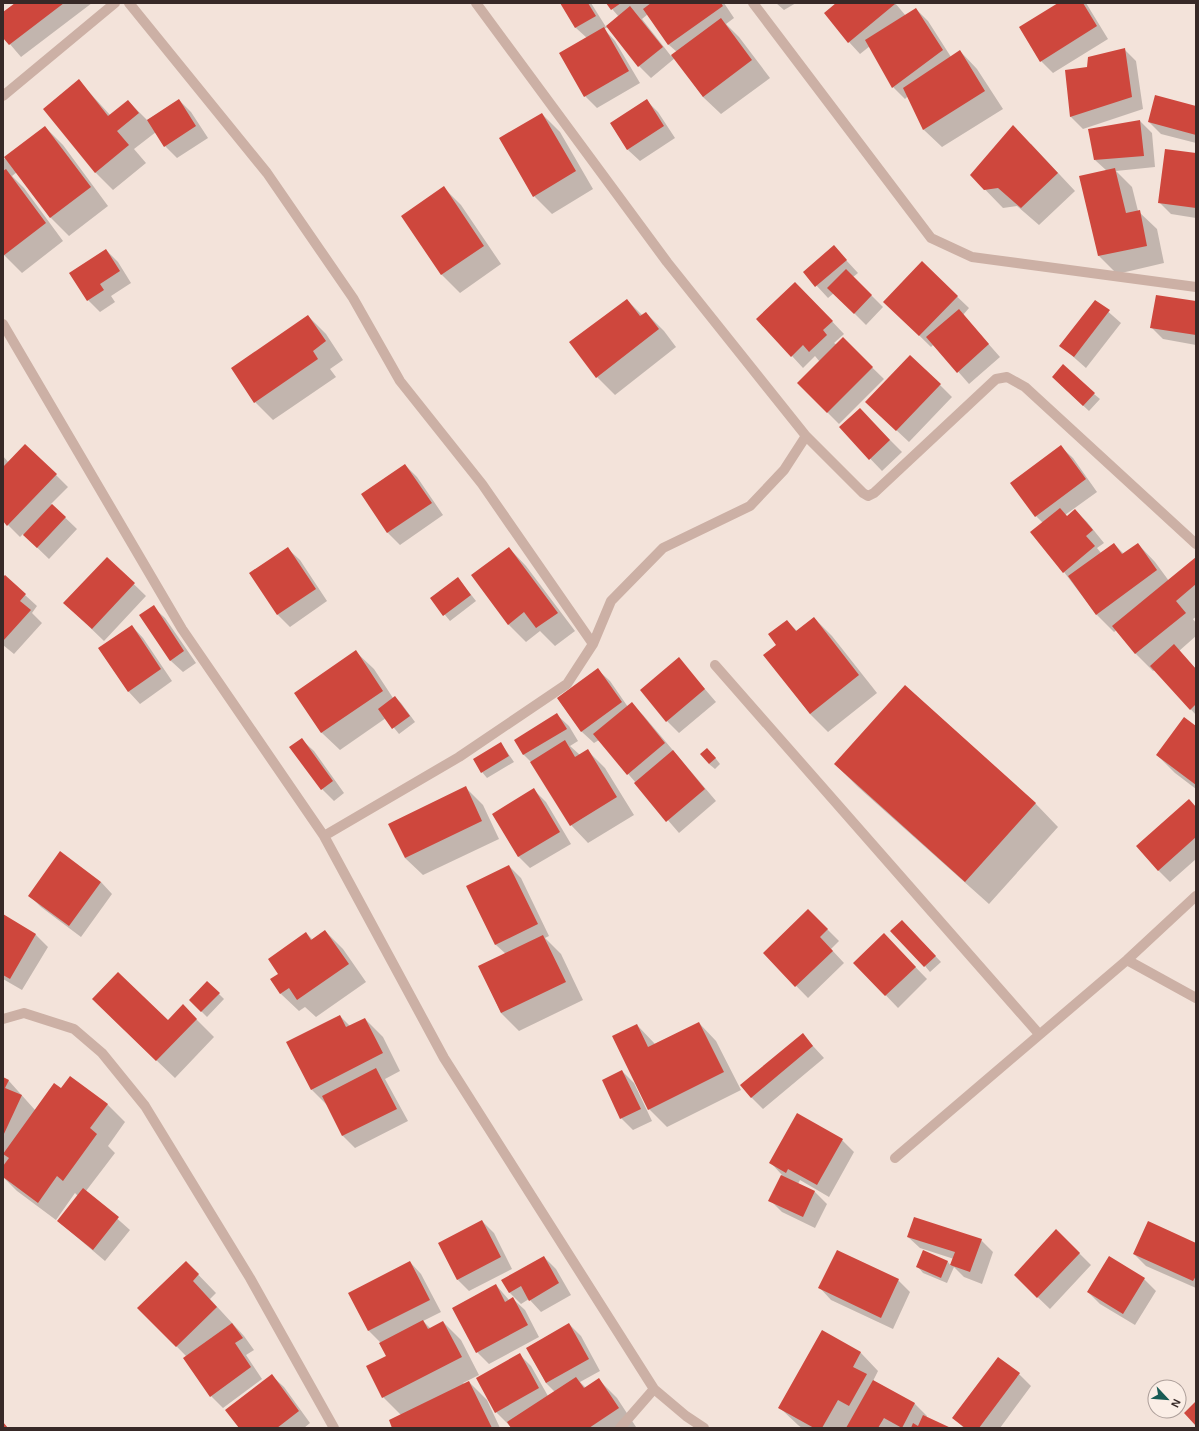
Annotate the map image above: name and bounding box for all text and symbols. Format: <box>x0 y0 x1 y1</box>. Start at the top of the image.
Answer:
north arrow <box>1147 1379 1187 1419</box>
text: N <box>1169 1397 1183 1410</box>

